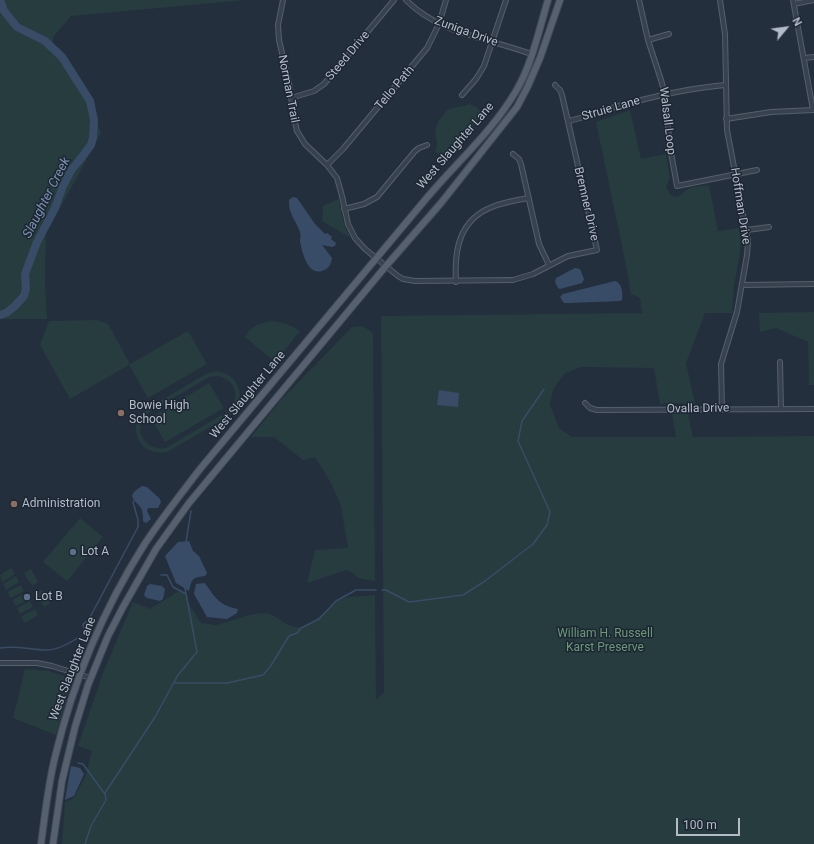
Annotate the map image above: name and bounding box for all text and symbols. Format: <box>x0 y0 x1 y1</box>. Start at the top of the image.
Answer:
north arrow <box>766 8 806 48</box>
street label: Zuniga Drive <box>432 14 500 50</box>
text: N <box>789 15 804 28</box>
street label: Steed Drive <box>323 28 373 84</box>
street label: Norman Trail <box>274 54 302 124</box>
street label: Tello Path <box>372 63 418 113</box>
street label: Walsall Loop <box>656 86 678 156</box>
street label: Struie Lane <box>580 94 642 124</box>
street label: West Slaughter Lane <box>415 100 497 192</box>
water label: Slaughter Creek <box>20 155 74 241</box>
street label: Bremner Drive <box>571 166 601 242</box>
street label: Hoffman Drive <box>727 167 753 245</box>
street label: West Slaughter Lane <box>207 348 289 442</box>
place label: Bowie High School <box>129 399 189 427</box>
street label: Ovalla Drive <box>666 401 730 417</box>
marker: Bowie High School <box>116 408 126 418</box>
place label: Administration <box>22 497 100 511</box>
marker: Administration <box>9 499 19 509</box>
place label: Lot A <box>81 545 109 559</box>
marker: Lot A <box>68 547 78 557</box>
place label: Lot B <box>35 590 63 604</box>
marker: Lot B <box>22 592 32 602</box>
street label: West Slaughter Lane <box>47 615 99 723</box>
park label: William H. Russell Karst Preserve <box>557 627 653 655</box>
scale bar <box>678 810 742 836</box>
text: 100 m <box>683 818 717 832</box>

